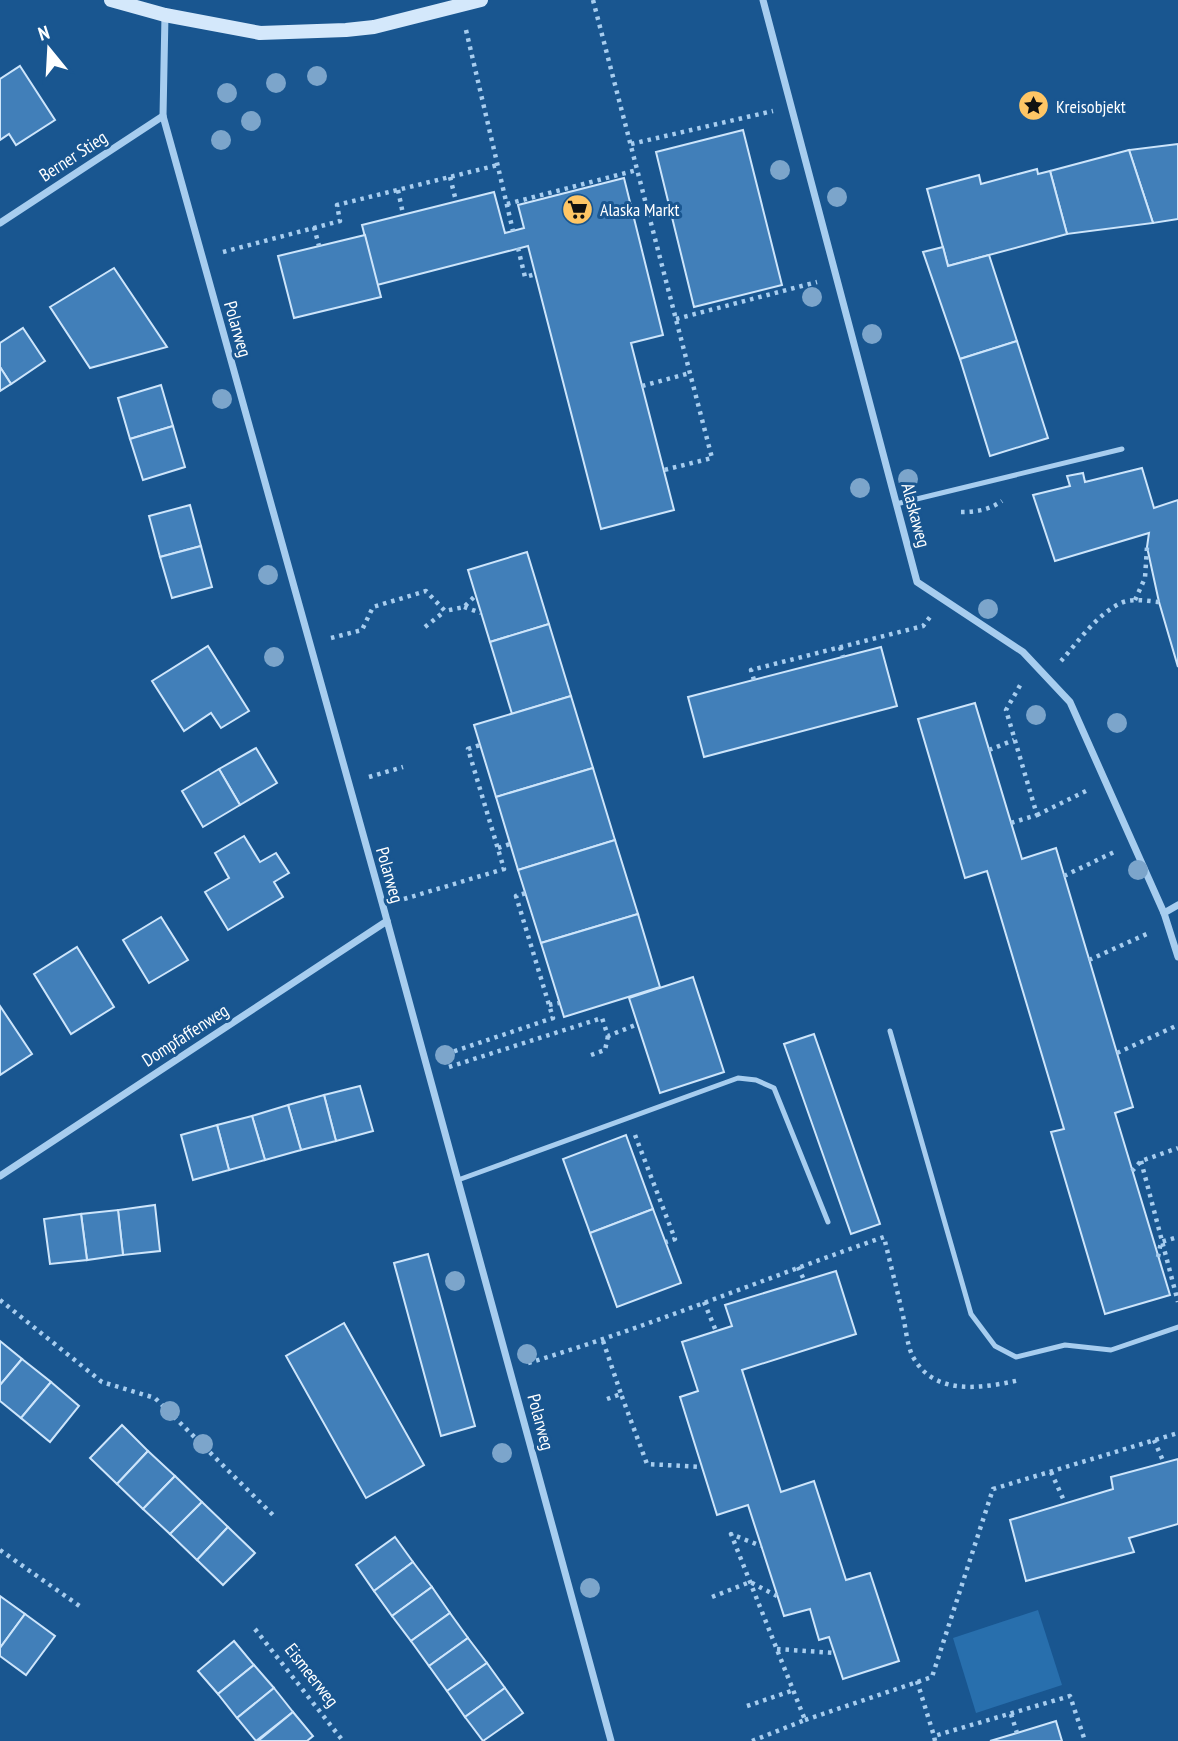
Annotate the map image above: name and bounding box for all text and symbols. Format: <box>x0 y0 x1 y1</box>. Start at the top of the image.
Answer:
north arrow <box>14 14 84 84</box>
text: N <box>35 20 52 46</box>
place icon: Kreisobjekt <box>1016 89 1050 123</box>
place label: Kreisobjekt <box>1056 95 1126 118</box>
street label: Berner Stieg <box>35 126 111 186</box>
supermarket icon: Alaska Markt <box>560 192 594 226</box>
place label: Alaska Markt <box>600 198 680 221</box>
street label: Polarweg <box>219 298 257 360</box>
street label: Alaskaweg <box>896 480 936 550</box>
street label: Polarweg <box>371 844 409 906</box>
street label: Dompfaffenweg <box>137 999 233 1071</box>
street label: Polarweg <box>522 1391 560 1453</box>
street label: Eismeerweg <box>280 1639 344 1711</box>

